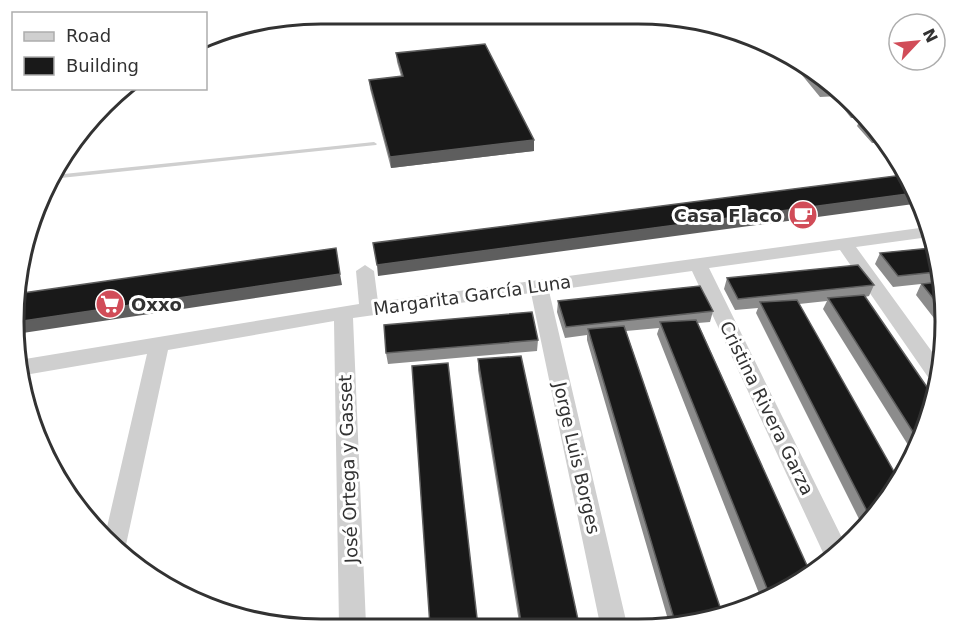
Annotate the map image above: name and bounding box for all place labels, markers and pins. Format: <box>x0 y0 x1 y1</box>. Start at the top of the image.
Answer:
cafe icon: Casa Flaco <box>787 199 819 231</box>
place label: Casa Flaco <box>674 205 782 226</box>
supermarket icon: Oxxo <box>94 288 126 320</box>
place label: Oxxo <box>131 294 182 315</box>

